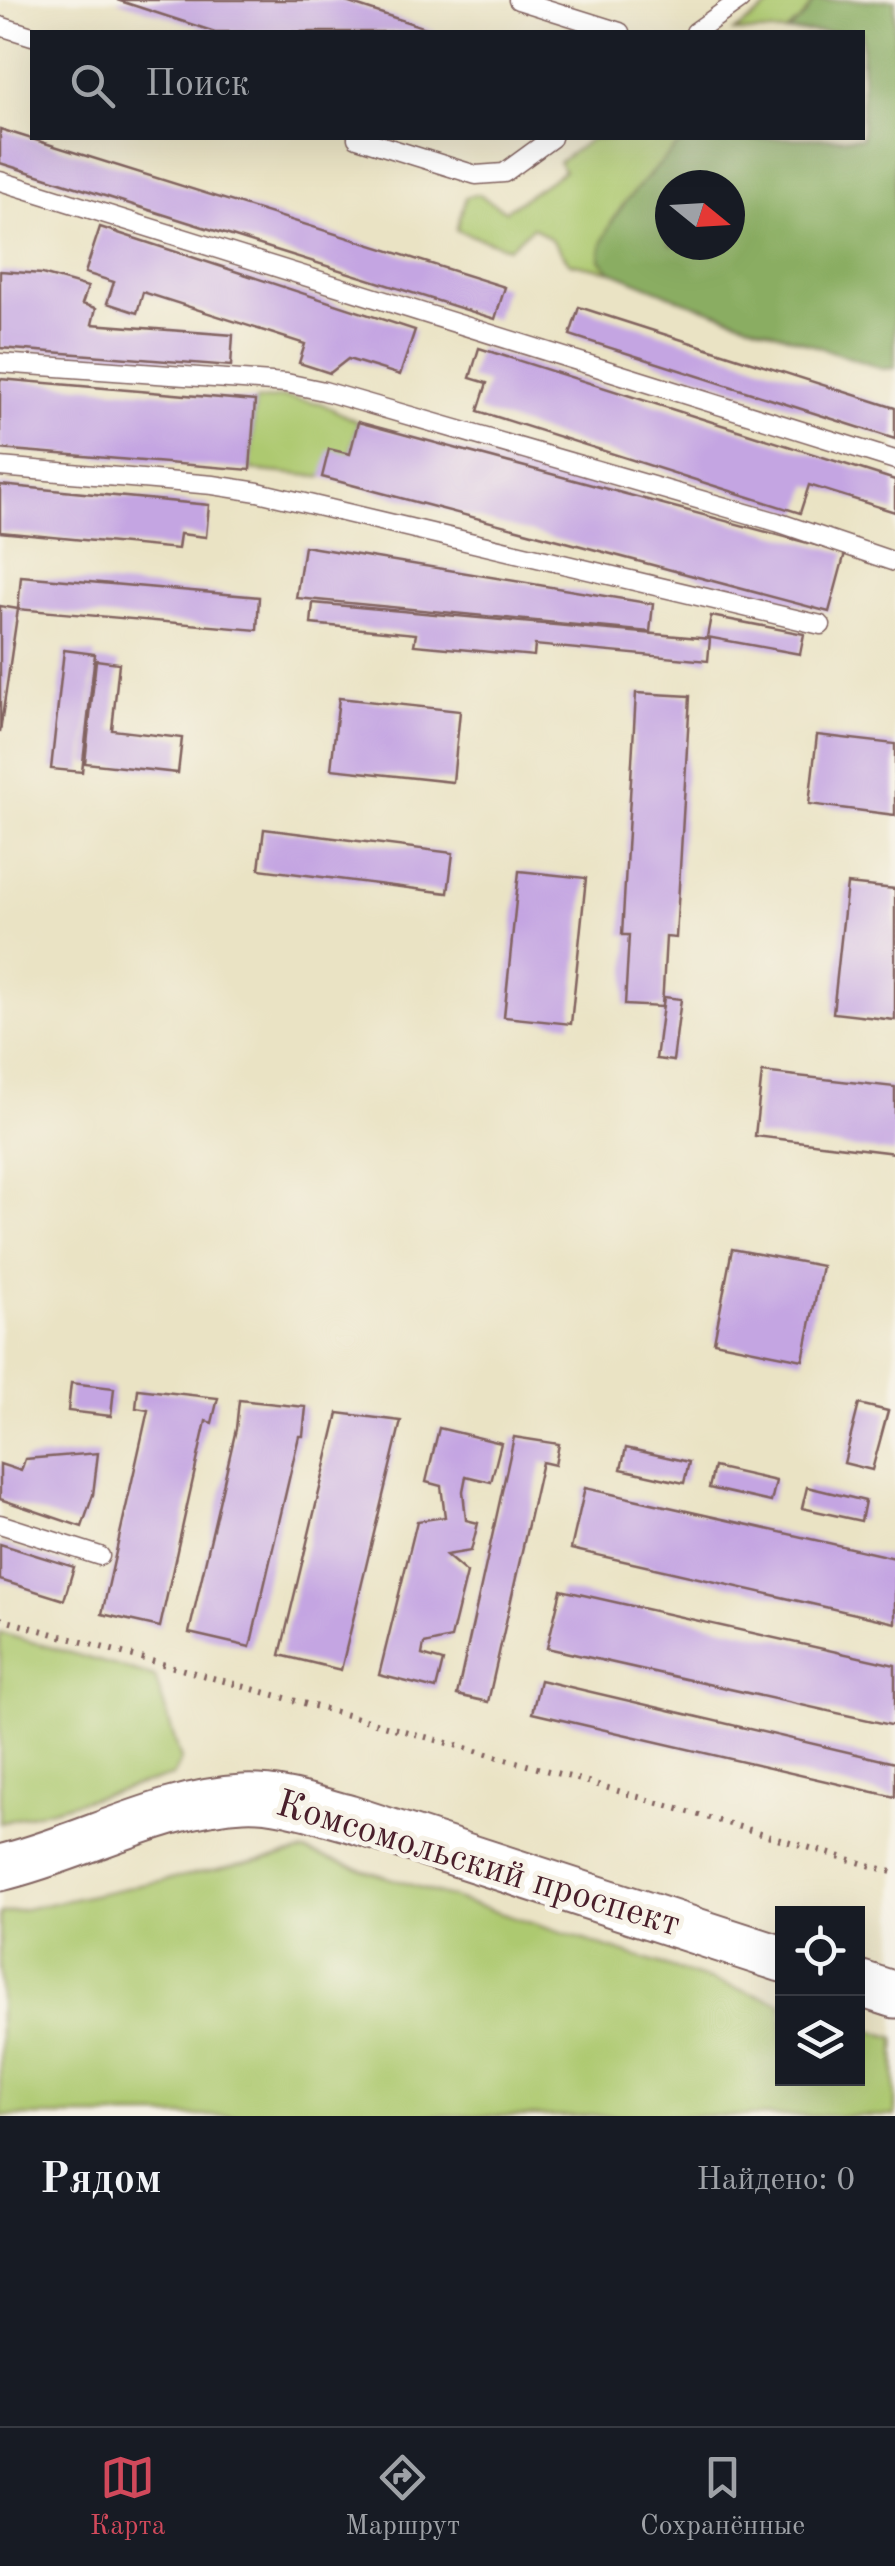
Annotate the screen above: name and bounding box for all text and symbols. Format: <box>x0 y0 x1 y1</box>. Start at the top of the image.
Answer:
search box <box>30 30 865 140</box>
icon: search <box>65 58 120 113</box>
text: Поиск <box>145 66 250 104</box>
north arrow <box>655 170 745 260</box>
street label: Комсомольский проспект <box>272 1785 684 1945</box>
map controls <box>775 1906 865 2086</box>
button: locate <box>775 1906 865 1996</box>
button: layers <box>775 1996 865 2086</box>
text: Рядом <box>40 2160 162 2202</box>
text: Найдено: 0 <box>696 2165 855 2197</box>
tab: Карта <box>90 2450 166 2545</box>
tab: Маршрут <box>345 2450 460 2545</box>
tab: Сохранённые <box>640 2450 805 2545</box>

